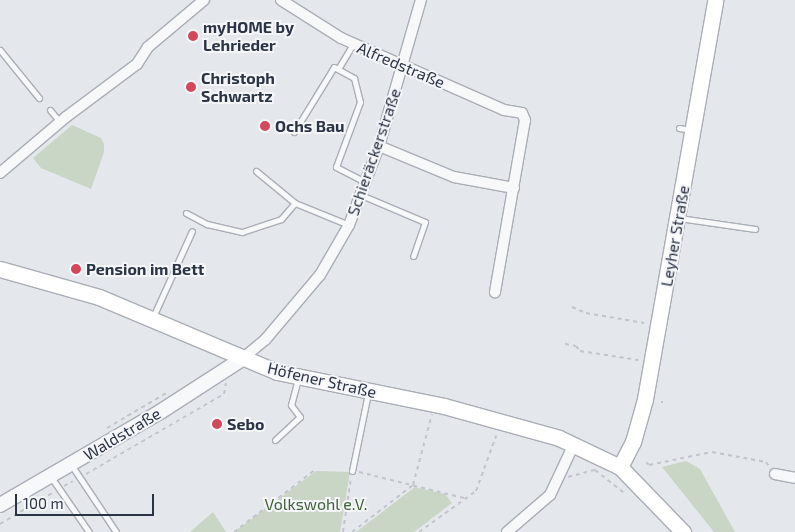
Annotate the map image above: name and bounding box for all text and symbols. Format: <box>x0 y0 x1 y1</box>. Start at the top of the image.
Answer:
place label: myHOME by Lehrieder <box>203 17 294 55</box>
marker: myHOME by Lehrieder <box>187 30 199 42</box>
street label: Alfredstraße <box>354 38 448 92</box>
place label: Christoph Schwartz <box>201 68 275 106</box>
marker: Christoph Schwartz <box>185 81 197 93</box>
street label: Schieräckerstraße <box>343 86 405 218</box>
place label: Ochs Bau <box>275 116 345 136</box>
marker: Ochs Bau <box>259 120 271 132</box>
street label: Leyher Straße <box>657 184 693 288</box>
place label: Pension im Bett <box>86 259 204 279</box>
marker: Pension im Bett <box>70 263 82 275</box>
street label: Höfener Straße <box>265 358 379 402</box>
street label: Waldstraße <box>80 403 164 465</box>
place label: Sebo <box>227 414 264 434</box>
marker: Sebo <box>211 418 223 430</box>
scale bar <box>18 484 156 516</box>
text: 100 m <box>23 494 64 512</box>
park label: Volkswohl e.V. <box>264 494 368 514</box>

